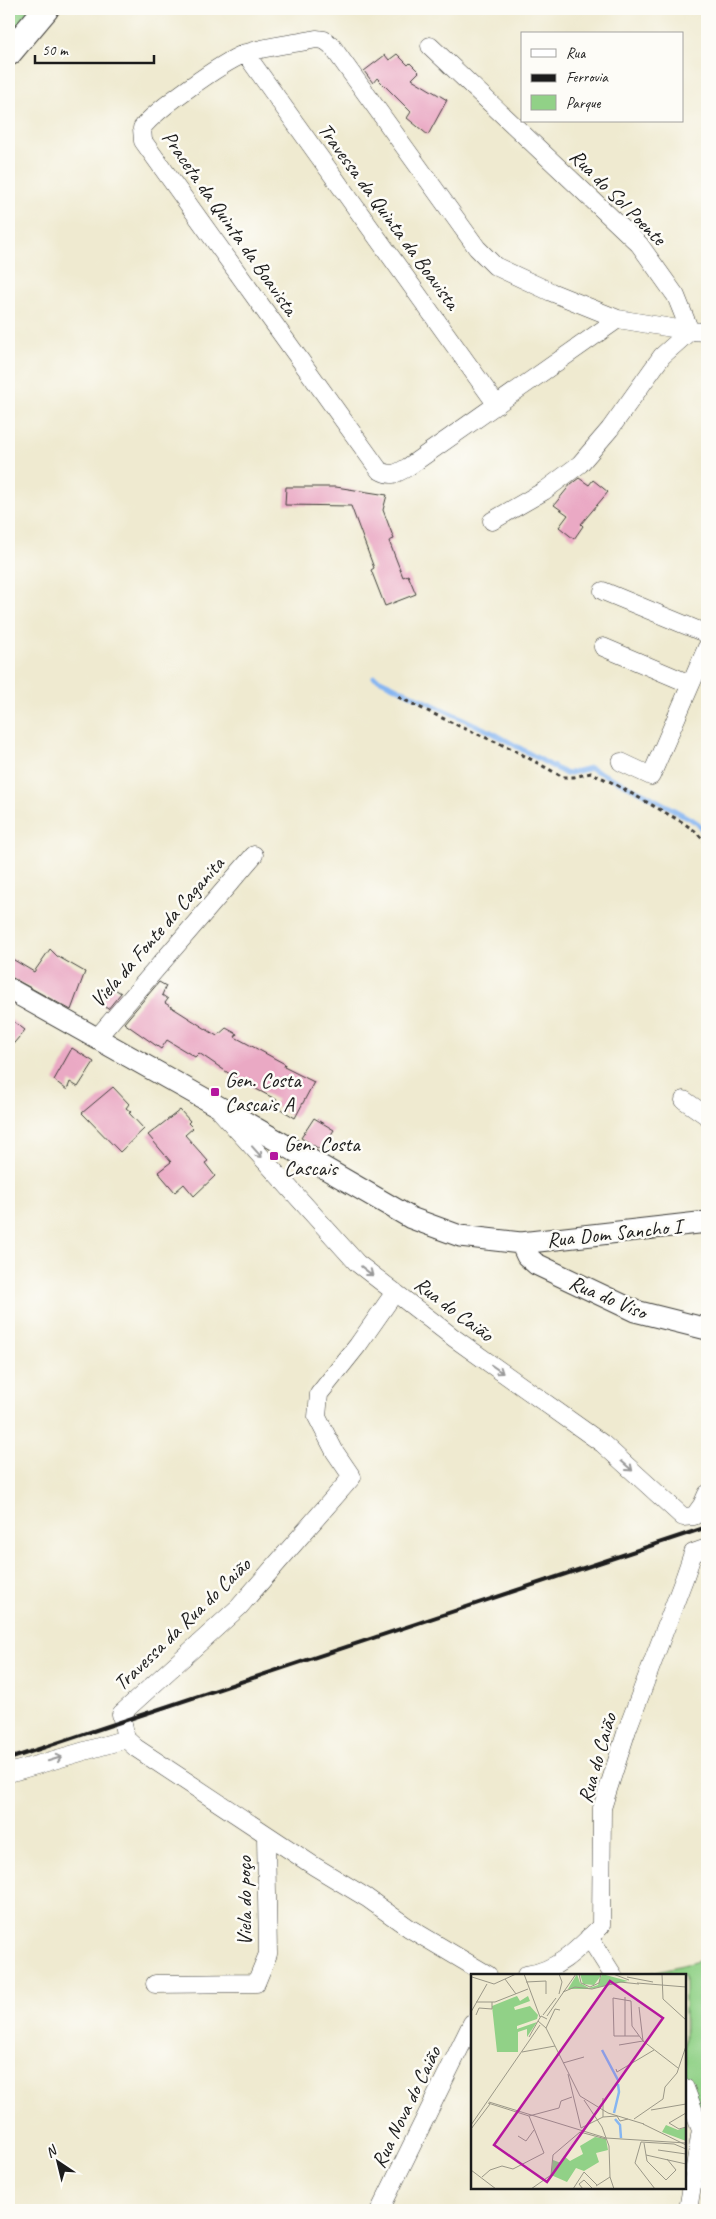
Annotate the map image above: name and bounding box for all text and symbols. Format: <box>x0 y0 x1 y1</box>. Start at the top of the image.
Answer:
scale bar <box>35 32 154 64</box>
legend <box>521 32 684 122</box>
text: 50 m <box>42 41 69 60</box>
text: Rua <box>566 44 586 63</box>
text: Ferrovia <box>566 68 609 87</box>
text: Parque <box>566 94 602 113</box>
street label: Travessa da Quinta da Boavista <box>312 117 467 316</box>
street label: Praceta da Quinta da Boavista <box>156 126 305 322</box>
street label: Rua do Sol Poente <box>564 143 673 252</box>
street label: Viela da Fonte da Caganita <box>84 850 231 1013</box>
place label: Gen. Costa Cascais A <box>225 1067 302 1117</box>
marker: Gen. Costa Cascais A <box>209 1086 221 1098</box>
place label: Gen. Costa Cascais <box>284 1131 361 1181</box>
one-way arrow <box>251 1145 263 1158</box>
marker: Gen. Costa Cascais <box>268 1150 280 1162</box>
street label: Rua Dom Sancho I <box>545 1213 687 1253</box>
one-way arrow <box>361 1265 374 1276</box>
street label: Rua do Viso <box>565 1269 653 1326</box>
street label: Rua do Caião <box>409 1271 500 1348</box>
one-way arrow <box>490 1364 504 1374</box>
one-way arrow <box>621 1460 634 1471</box>
street label: Travessa da Rua do Caião <box>108 1551 257 1696</box>
street label: Rua do Caião <box>572 1709 623 1806</box>
one-way arrow <box>47 1753 63 1763</box>
street label: Viela do poço <box>231 1855 257 1946</box>
inset map <box>471 1974 686 2189</box>
street label: Rua Nova do Caião <box>365 2041 447 2172</box>
north arrow <box>32 2136 82 2186</box>
text: N <box>42 2141 61 2161</box>

